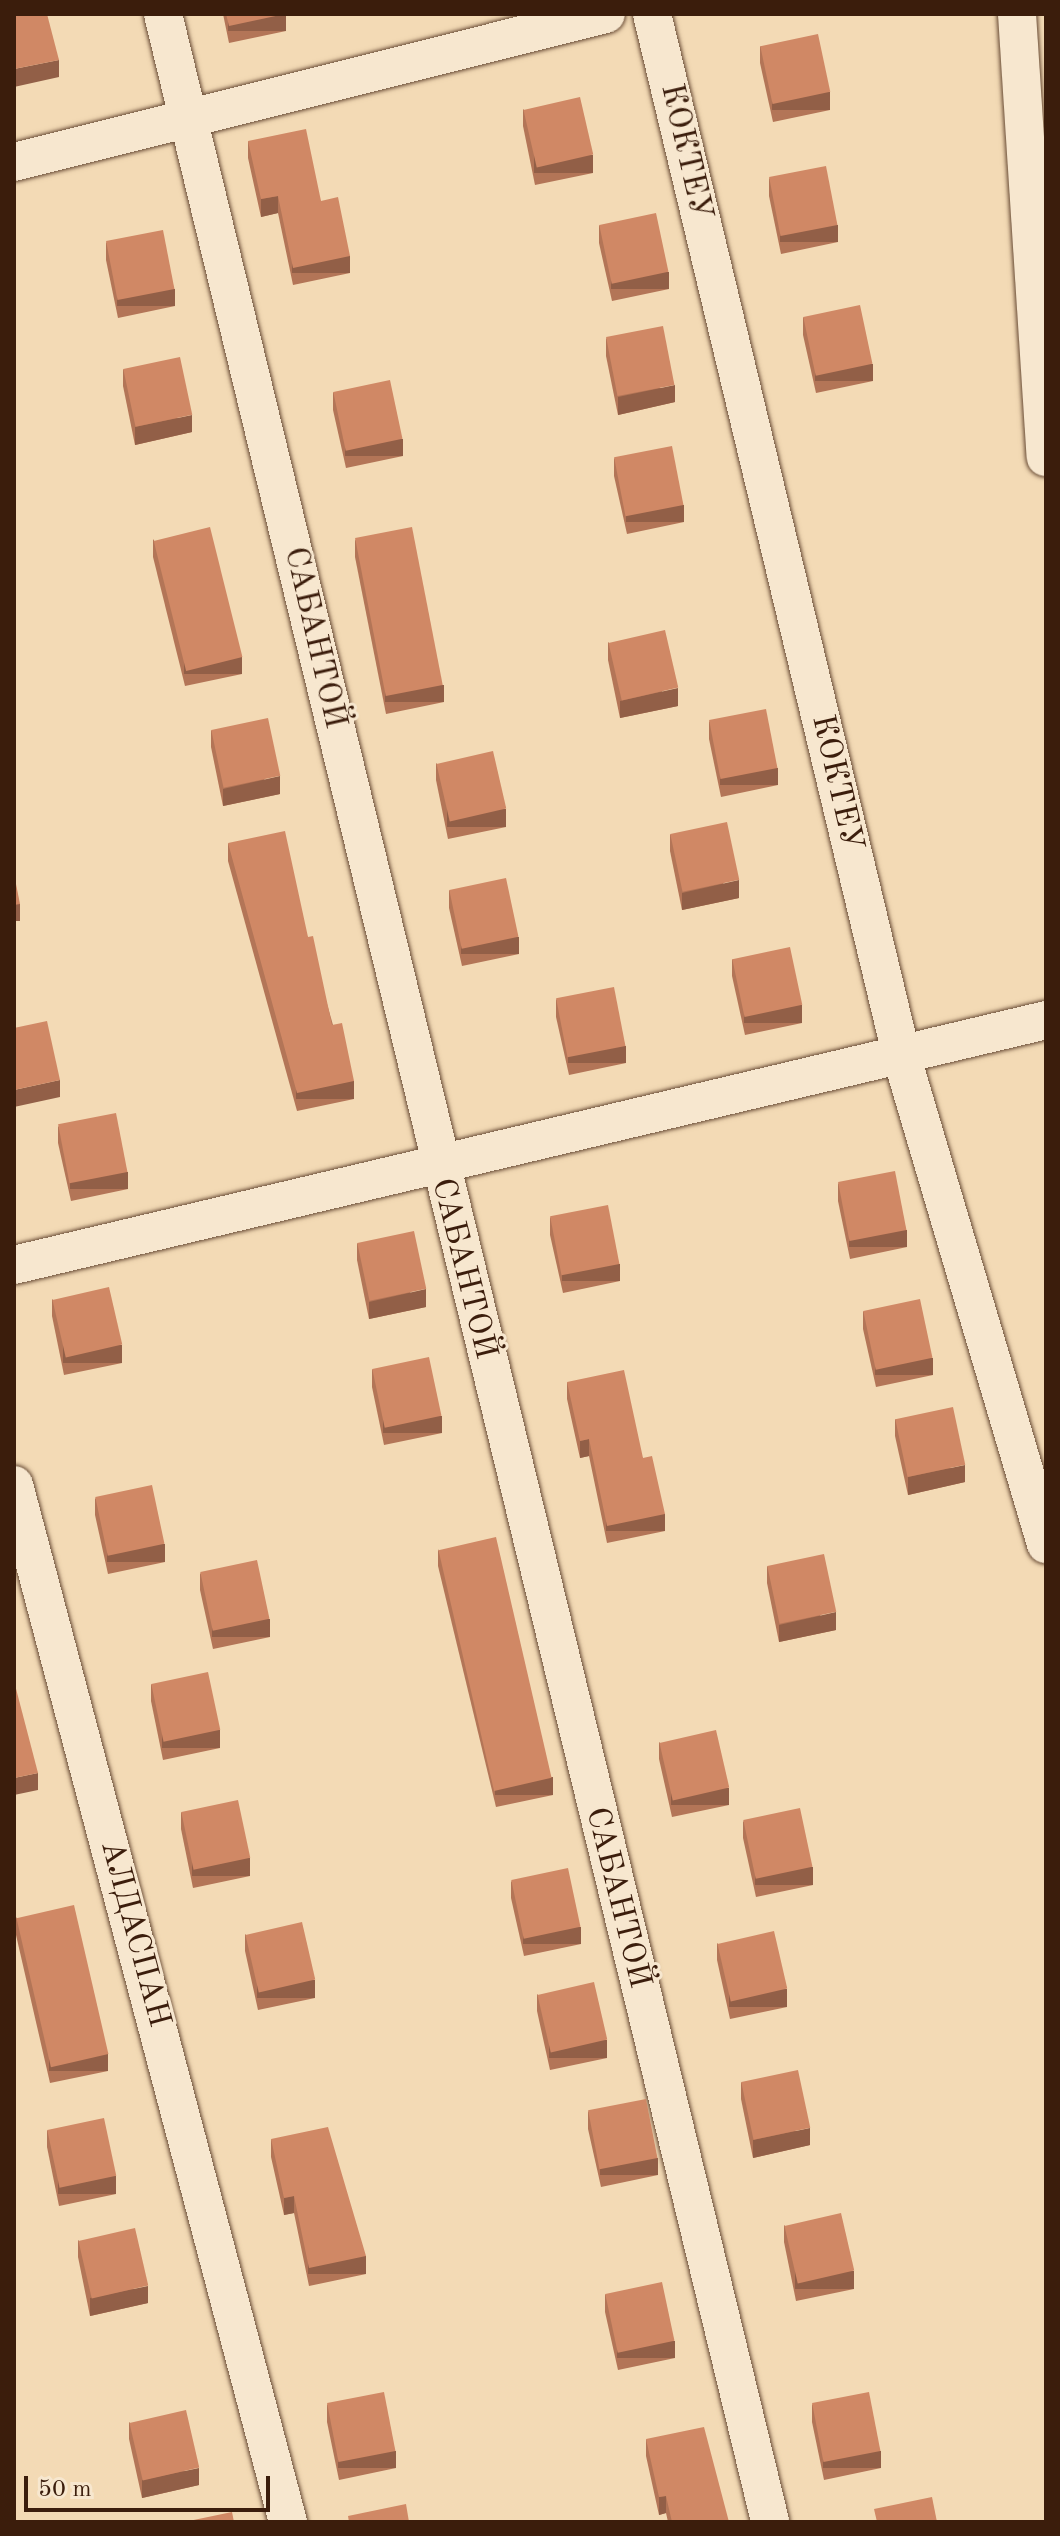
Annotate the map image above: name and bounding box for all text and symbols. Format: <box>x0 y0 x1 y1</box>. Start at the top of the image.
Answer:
street label: КОКТЕУ <box>651 80 719 224</box>
street label: САБАНТОЙ <box>274 543 354 733</box>
street label: КОКТЕУ <box>802 711 870 855</box>
street label: САБАНТОЙ <box>422 1175 504 1363</box>
street label: САБАНТОЙ <box>576 1804 658 1992</box>
street label: АЛДАСПАН <box>91 1836 177 2032</box>
scale bar <box>28 2460 274 2510</box>
text: 50 m <box>38 2478 92 2502</box>

